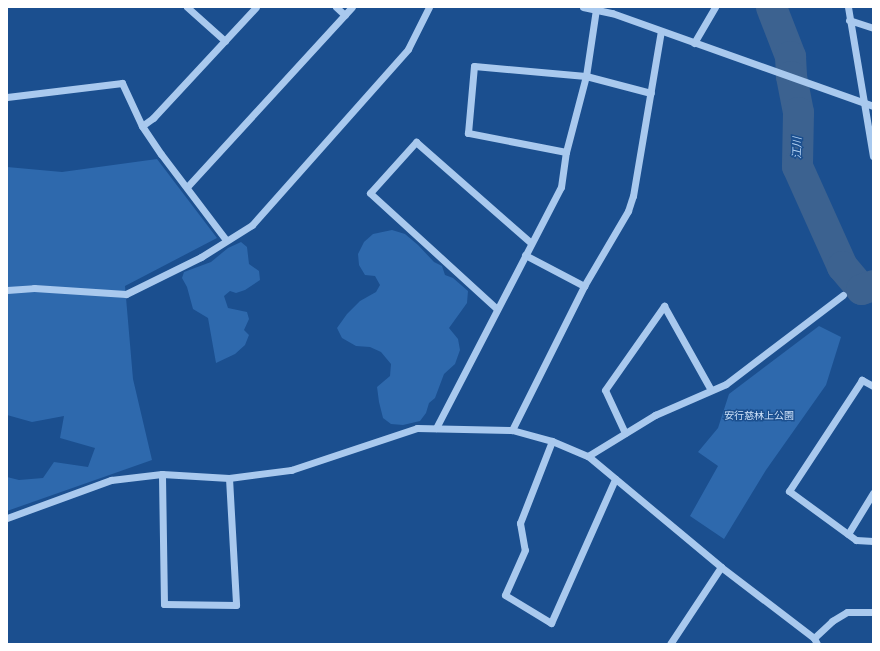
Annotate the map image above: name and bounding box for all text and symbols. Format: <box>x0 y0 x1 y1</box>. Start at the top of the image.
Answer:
water label: 江川 <box>791 137 805 159</box>
park label: 安行慈林上公園 <box>724 411 794 423</box>

